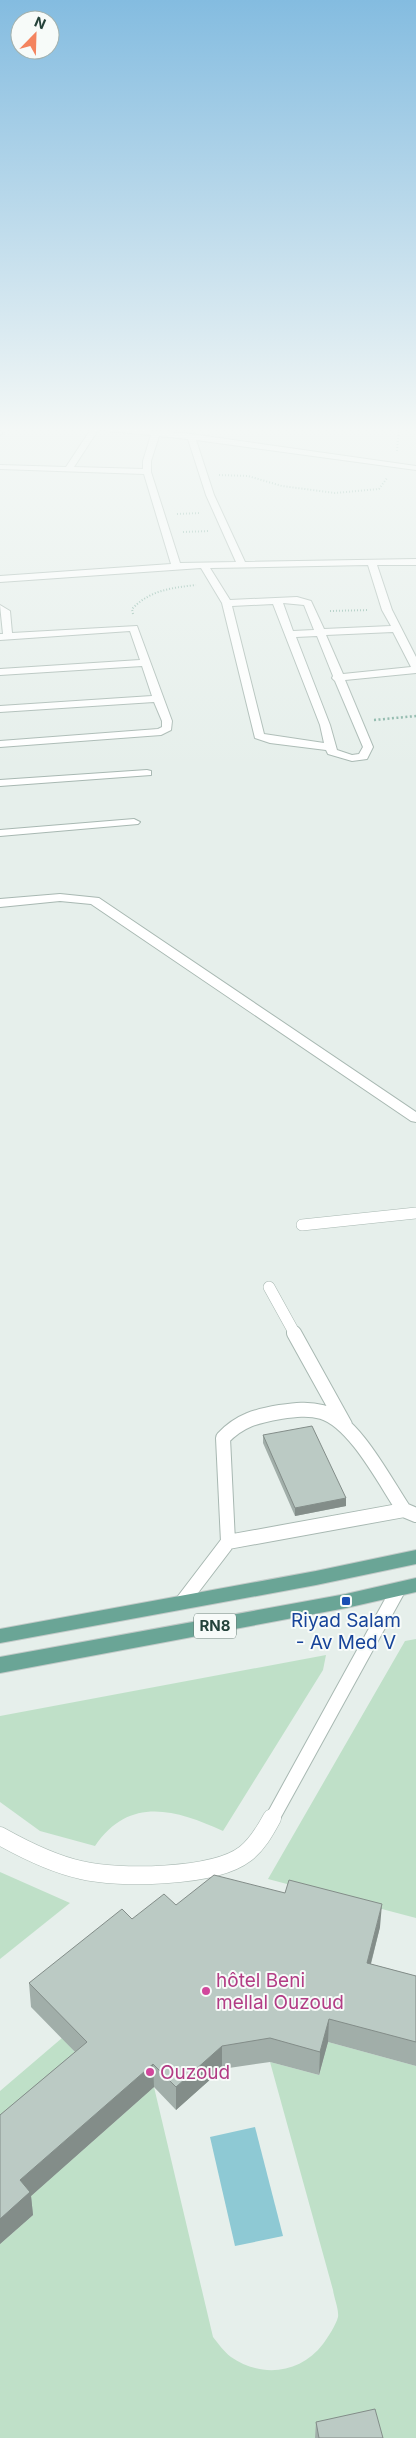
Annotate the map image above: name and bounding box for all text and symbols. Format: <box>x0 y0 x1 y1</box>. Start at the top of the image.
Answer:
north arrow <box>10 10 60 60</box>
text: N <box>32 13 49 32</box>
marker: Riyad Salam - Av Med V <box>340 1595 352 1607</box>
place label: Riyad Salam - Av Med V <box>291 1609 401 1654</box>
road number: RN8 <box>194 1614 236 1638</box>
place label: hôtel Beni mellal Ouzoud <box>216 1969 344 2014</box>
marker: hôtel Beni mellal Ouzoud <box>200 1985 212 1997</box>
place label: Ouzoud <box>160 2061 230 2084</box>
marker: Ouzoud <box>144 2066 156 2078</box>

